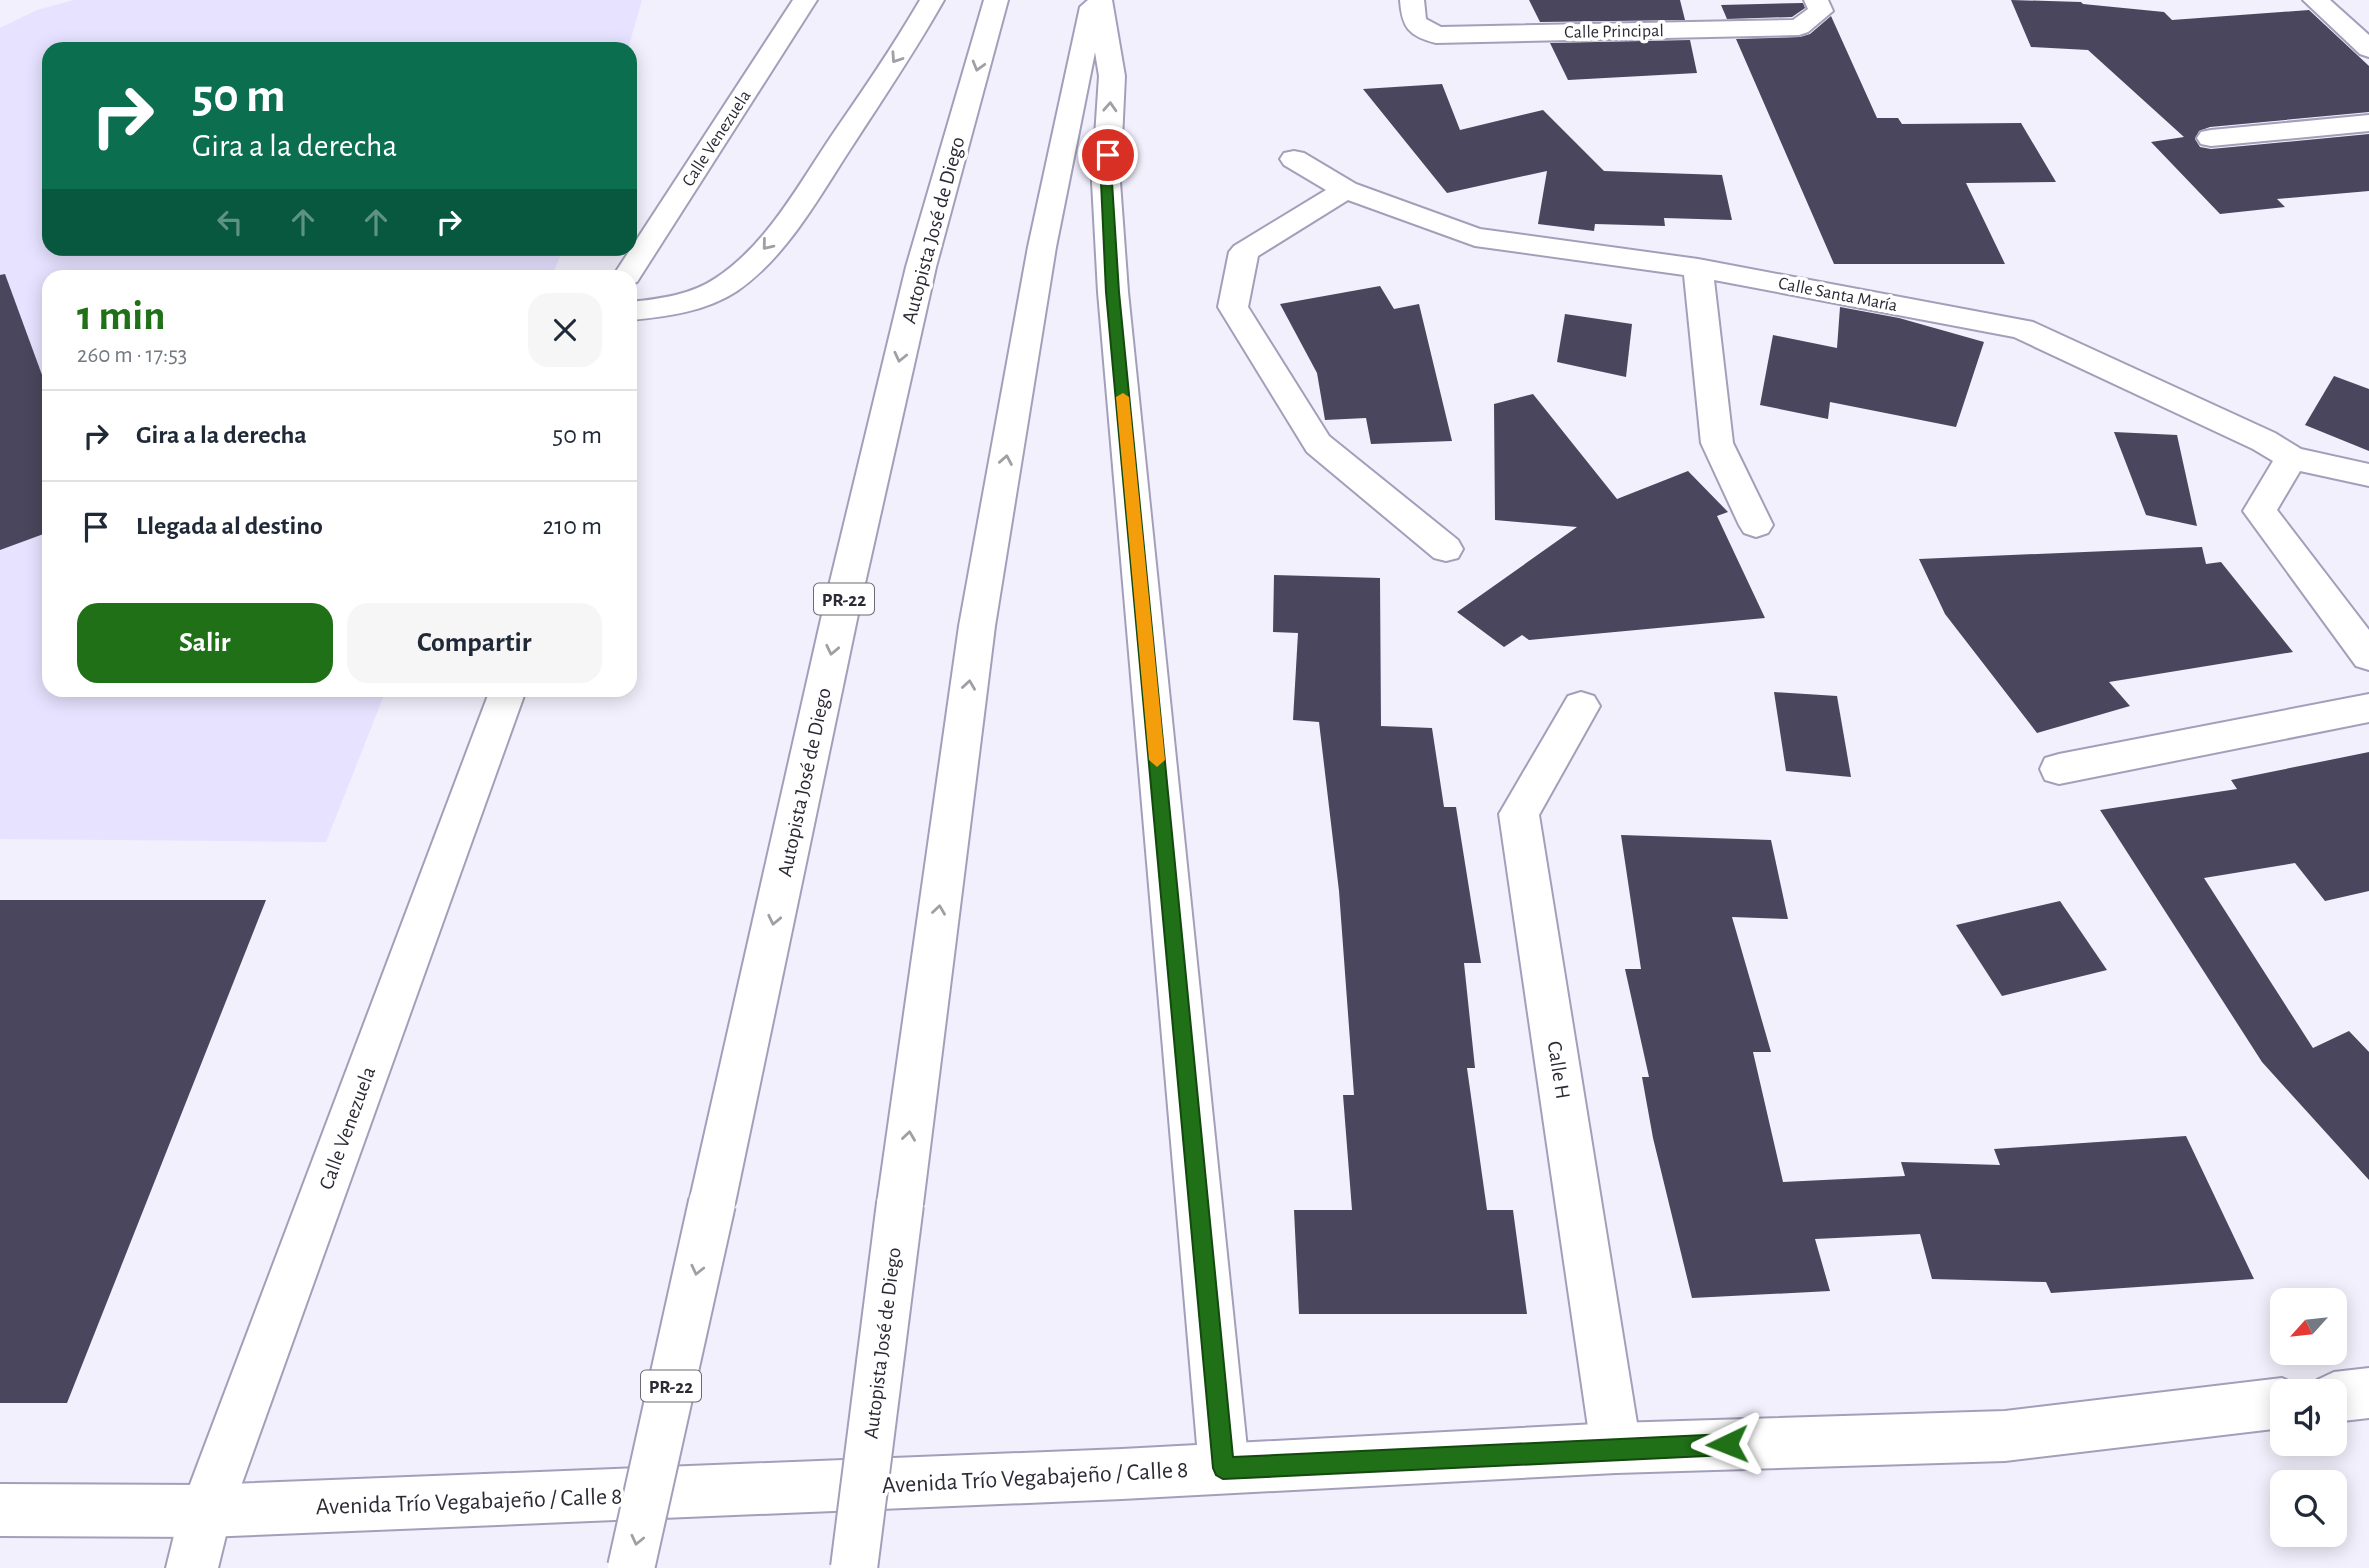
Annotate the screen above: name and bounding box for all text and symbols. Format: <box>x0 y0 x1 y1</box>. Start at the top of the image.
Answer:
street label: Calle Principal <box>1564 22 1664 42</box>
one-way arrow <box>892 50 905 63</box>
one-way arrow <box>971 60 986 72</box>
icon: right <box>77 70 168 161</box>
text: 50 m <box>192 72 286 121</box>
street label: Calle Venezuela <box>679 87 755 190</box>
one-way arrow <box>1103 101 1118 112</box>
pin <box>1078 125 1138 185</box>
text: Gira a la derecha <box>192 130 397 162</box>
street label: Autopista José de Diego <box>898 134 969 326</box>
icon: arrive <box>1089 136 1127 174</box>
icon: left <box>211 203 249 241</box>
icon: ahead <box>284 203 322 241</box>
icon: ahead <box>357 203 395 241</box>
icon: right <box>430 203 468 241</box>
one-way arrow <box>762 237 775 249</box>
street label: Calle Santa María <box>1777 275 1899 315</box>
button: close <box>528 293 602 367</box>
text: 1 min <box>77 295 166 337</box>
text: 260 m · 17:53 <box>77 344 187 367</box>
one-way arrow <box>894 350 909 362</box>
icon: right <box>77 417 115 455</box>
text: Gira a la derecha <box>136 422 307 448</box>
text: 50 m <box>552 422 602 448</box>
one-way arrow <box>998 454 1013 466</box>
icon: arrive <box>77 508 115 546</box>
text: Llegada al destino <box>136 513 323 539</box>
text: 210 m <box>542 513 602 539</box>
road number: PR-22 <box>814 584 874 614</box>
button: Salir <box>77 603 333 683</box>
button: Compartir <box>347 603 602 683</box>
one-way arrow <box>826 644 841 656</box>
one-way arrow <box>962 679 977 691</box>
street label: Autopista José de Diego <box>774 686 835 878</box>
one-way arrow <box>932 905 947 916</box>
one-way arrow <box>767 914 782 926</box>
street label: Calle H <box>1544 1040 1573 1101</box>
street label: Calle Venezuela <box>316 1064 380 1192</box>
one-way arrow <box>901 1130 916 1142</box>
street label: Autopista José de Diego <box>860 1246 905 1440</box>
one-way arrow <box>691 1264 705 1276</box>
north arrow <box>2270 1288 2347 1365</box>
map controls <box>2270 1288 2347 1547</box>
road number: PR-22 <box>641 1370 701 1402</box>
button: sound <box>2270 1379 2347 1456</box>
position arrow <box>1690 1407 1764 1481</box>
street label: Avenida Trío Vegabajeño / Calle 8 <box>881 1458 1189 1498</box>
button: search <box>2270 1470 2347 1547</box>
street label: Avenida Trío Vegabajeño / Calle 8 <box>315 1485 623 1519</box>
one-way arrow <box>631 1534 645 1546</box>

